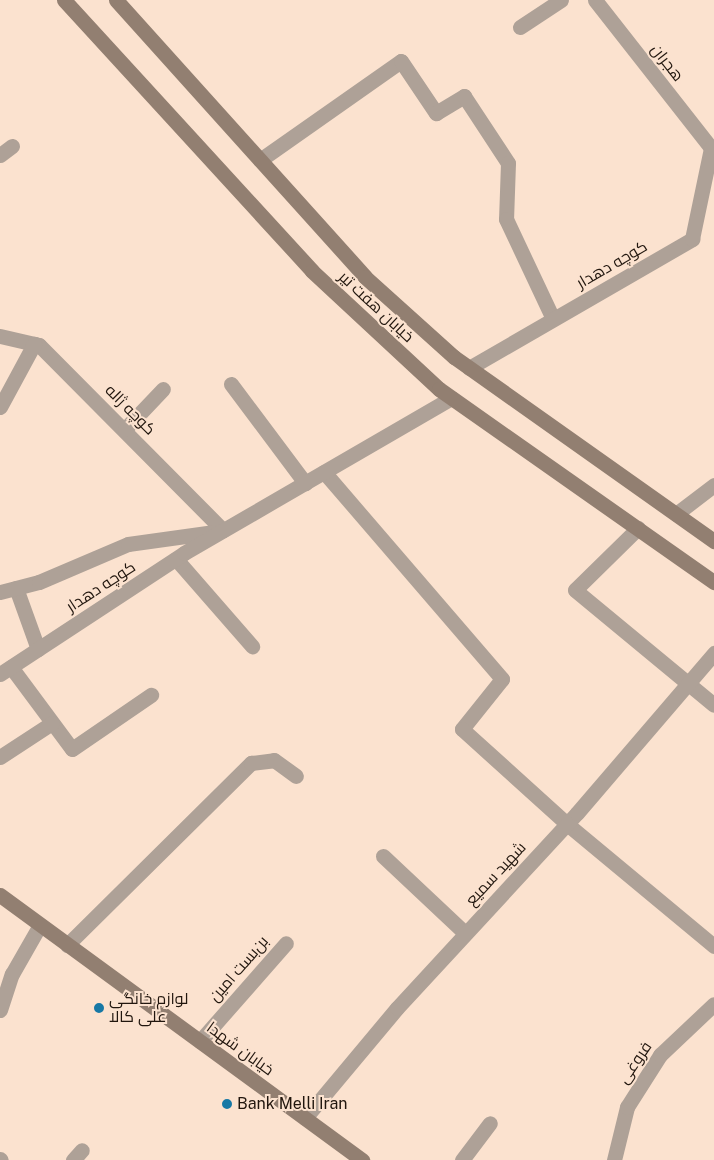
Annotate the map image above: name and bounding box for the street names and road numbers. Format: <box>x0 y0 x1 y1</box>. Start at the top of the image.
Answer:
street label: هجران <box>646 40 688 86</box>
street label: کوچه دهدار <box>573 237 651 293</box>
street label: خیابان هفت تیر <box>335 267 417 347</box>
street label: کوچه ژاله <box>101 381 159 439</box>
street label: کوچه دهدار <box>63 557 139 617</box>
street label: شهید سمیع <box>462 838 530 910</box>
street label: بن‌بست امین <box>205 932 273 1006</box>
street label: خیابان شهدا <box>203 1018 277 1080</box>
street label: فروغی <box>614 1038 656 1088</box>

